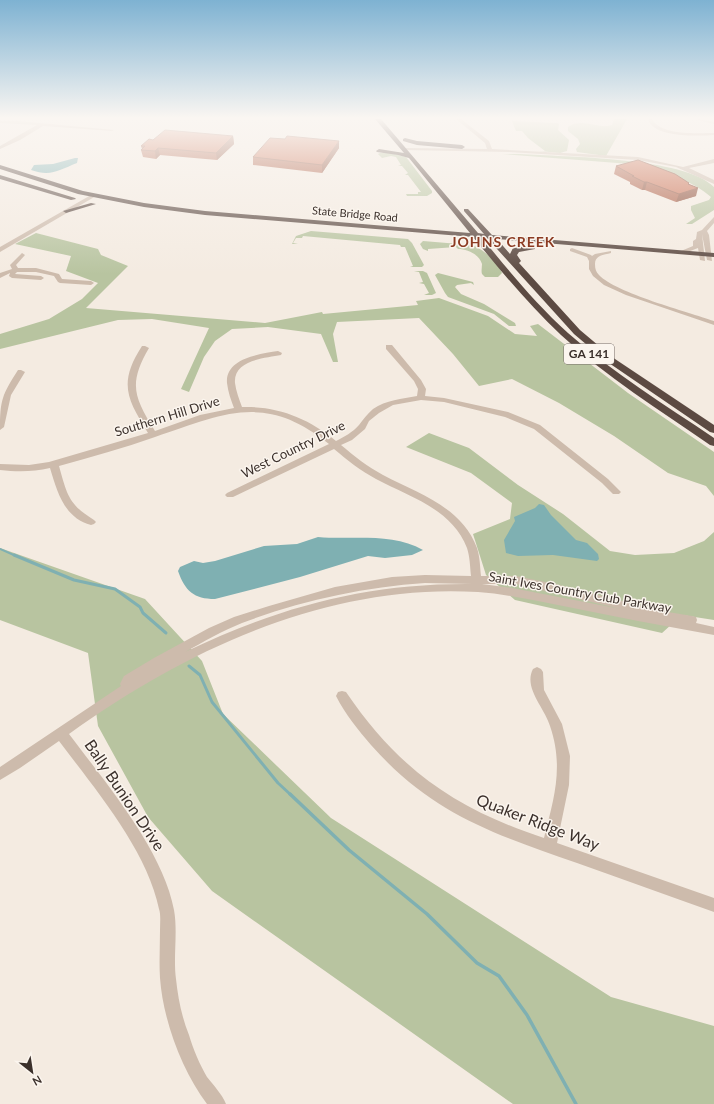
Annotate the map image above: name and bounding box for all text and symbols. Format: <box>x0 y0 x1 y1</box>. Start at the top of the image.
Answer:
street label: State Bridge Road <box>312 203 398 224</box>
district label: JOHNS CREEK <box>451 233 555 250</box>
road number: GA 141 <box>564 344 614 364</box>
street label: Southern Hill Drive <box>112 392 222 440</box>
street label: West Country Drive <box>238 417 348 481</box>
street label: Saint Ives Country Club Parkway <box>487 568 673 616</box>
street label: Bally Bunion Drive <box>81 736 170 854</box>
street label: Quaker Ridge Way <box>474 789 603 854</box>
north arrow <box>12 1052 52 1092</box>
text: N <box>30 1073 44 1089</box>

